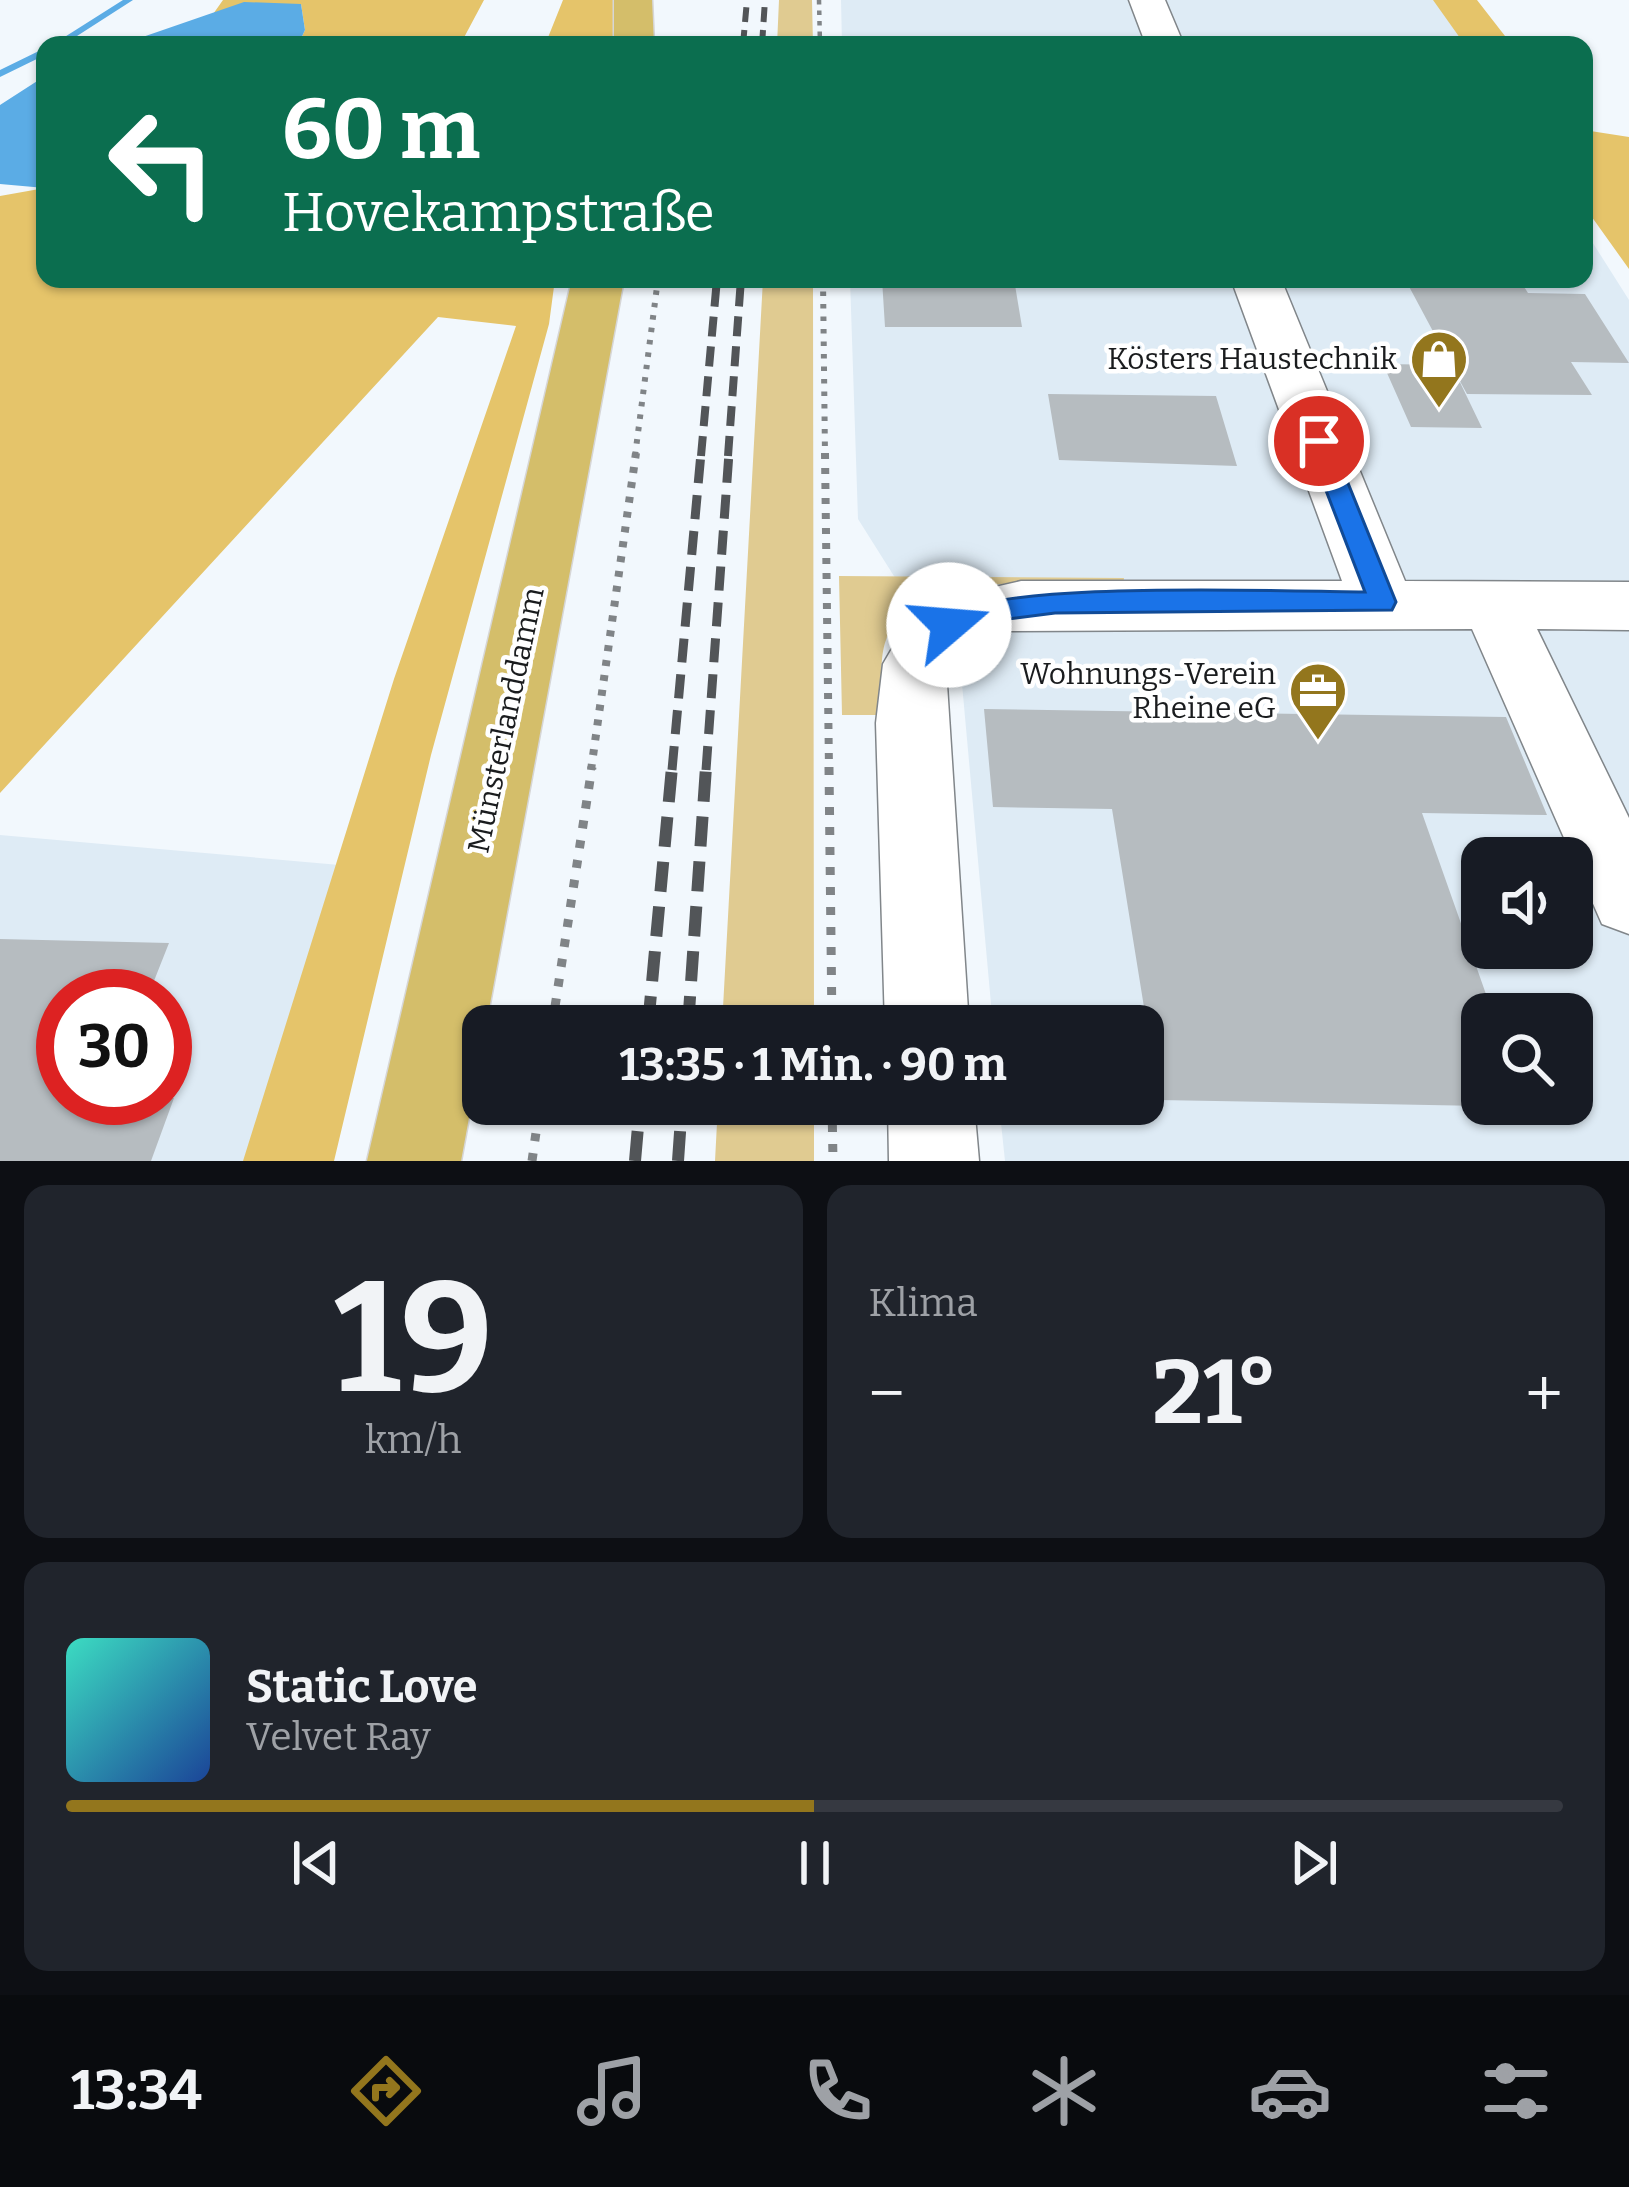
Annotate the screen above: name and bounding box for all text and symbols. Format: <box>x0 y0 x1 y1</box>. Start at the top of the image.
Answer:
text: 60 m <box>282 79 480 180</box>
icon: left <box>84 84 240 240</box>
text: Hovekampstraße <box>282 181 715 245</box>
shop icon: Kösters Haustechnik <box>1408 328 1470 410</box>
place label: Kösters Haustechnik <box>1107 341 1397 377</box>
pin <box>1268 390 1370 492</box>
icon: arrive <box>1286 408 1352 474</box>
position arrow <box>886 562 1012 688</box>
street label: Münsterlanddamm <box>460 583 552 856</box>
place label: Wohnungs-Verein Rheine eG <box>1020 656 1276 726</box>
office icon: Wohnungs-Verein Rheine eG <box>1287 660 1349 742</box>
map controls <box>1461 837 1593 1125</box>
button: sound <box>1461 837 1593 969</box>
speed limit sign: 30 <box>36 969 192 1125</box>
button: search <box>1461 993 1593 1125</box>
text: 13:35 · 1 Min. · 90 m <box>619 1038 1007 1092</box>
text: 19 <box>333 1245 493 1432</box>
text: Klima <box>869 1280 978 1326</box>
text: 21° <box>1152 1339 1278 1447</box>
text: − <box>869 1354 905 1433</box>
text: + <box>1525 1354 1563 1433</box>
text: km/h <box>365 1417 462 1463</box>
text: Static Love <box>246 1660 478 1714</box>
text: Velvet Ray <box>246 1714 431 1760</box>
icon: previous <box>283 1830 349 1896</box>
icon: pause <box>782 1830 848 1896</box>
icon: next <box>1281 1830 1347 1896</box>
icon: directions <box>344 2049 428 2133</box>
icon: music <box>570 2049 654 2133</box>
icon: phone <box>796 2049 880 2133</box>
icon: climate <box>1022 2049 1106 2133</box>
icon: car <box>1248 2049 1332 2133</box>
icon: filters <box>1474 2049 1558 2133</box>
text: 13:34 <box>71 2059 202 2123</box>

